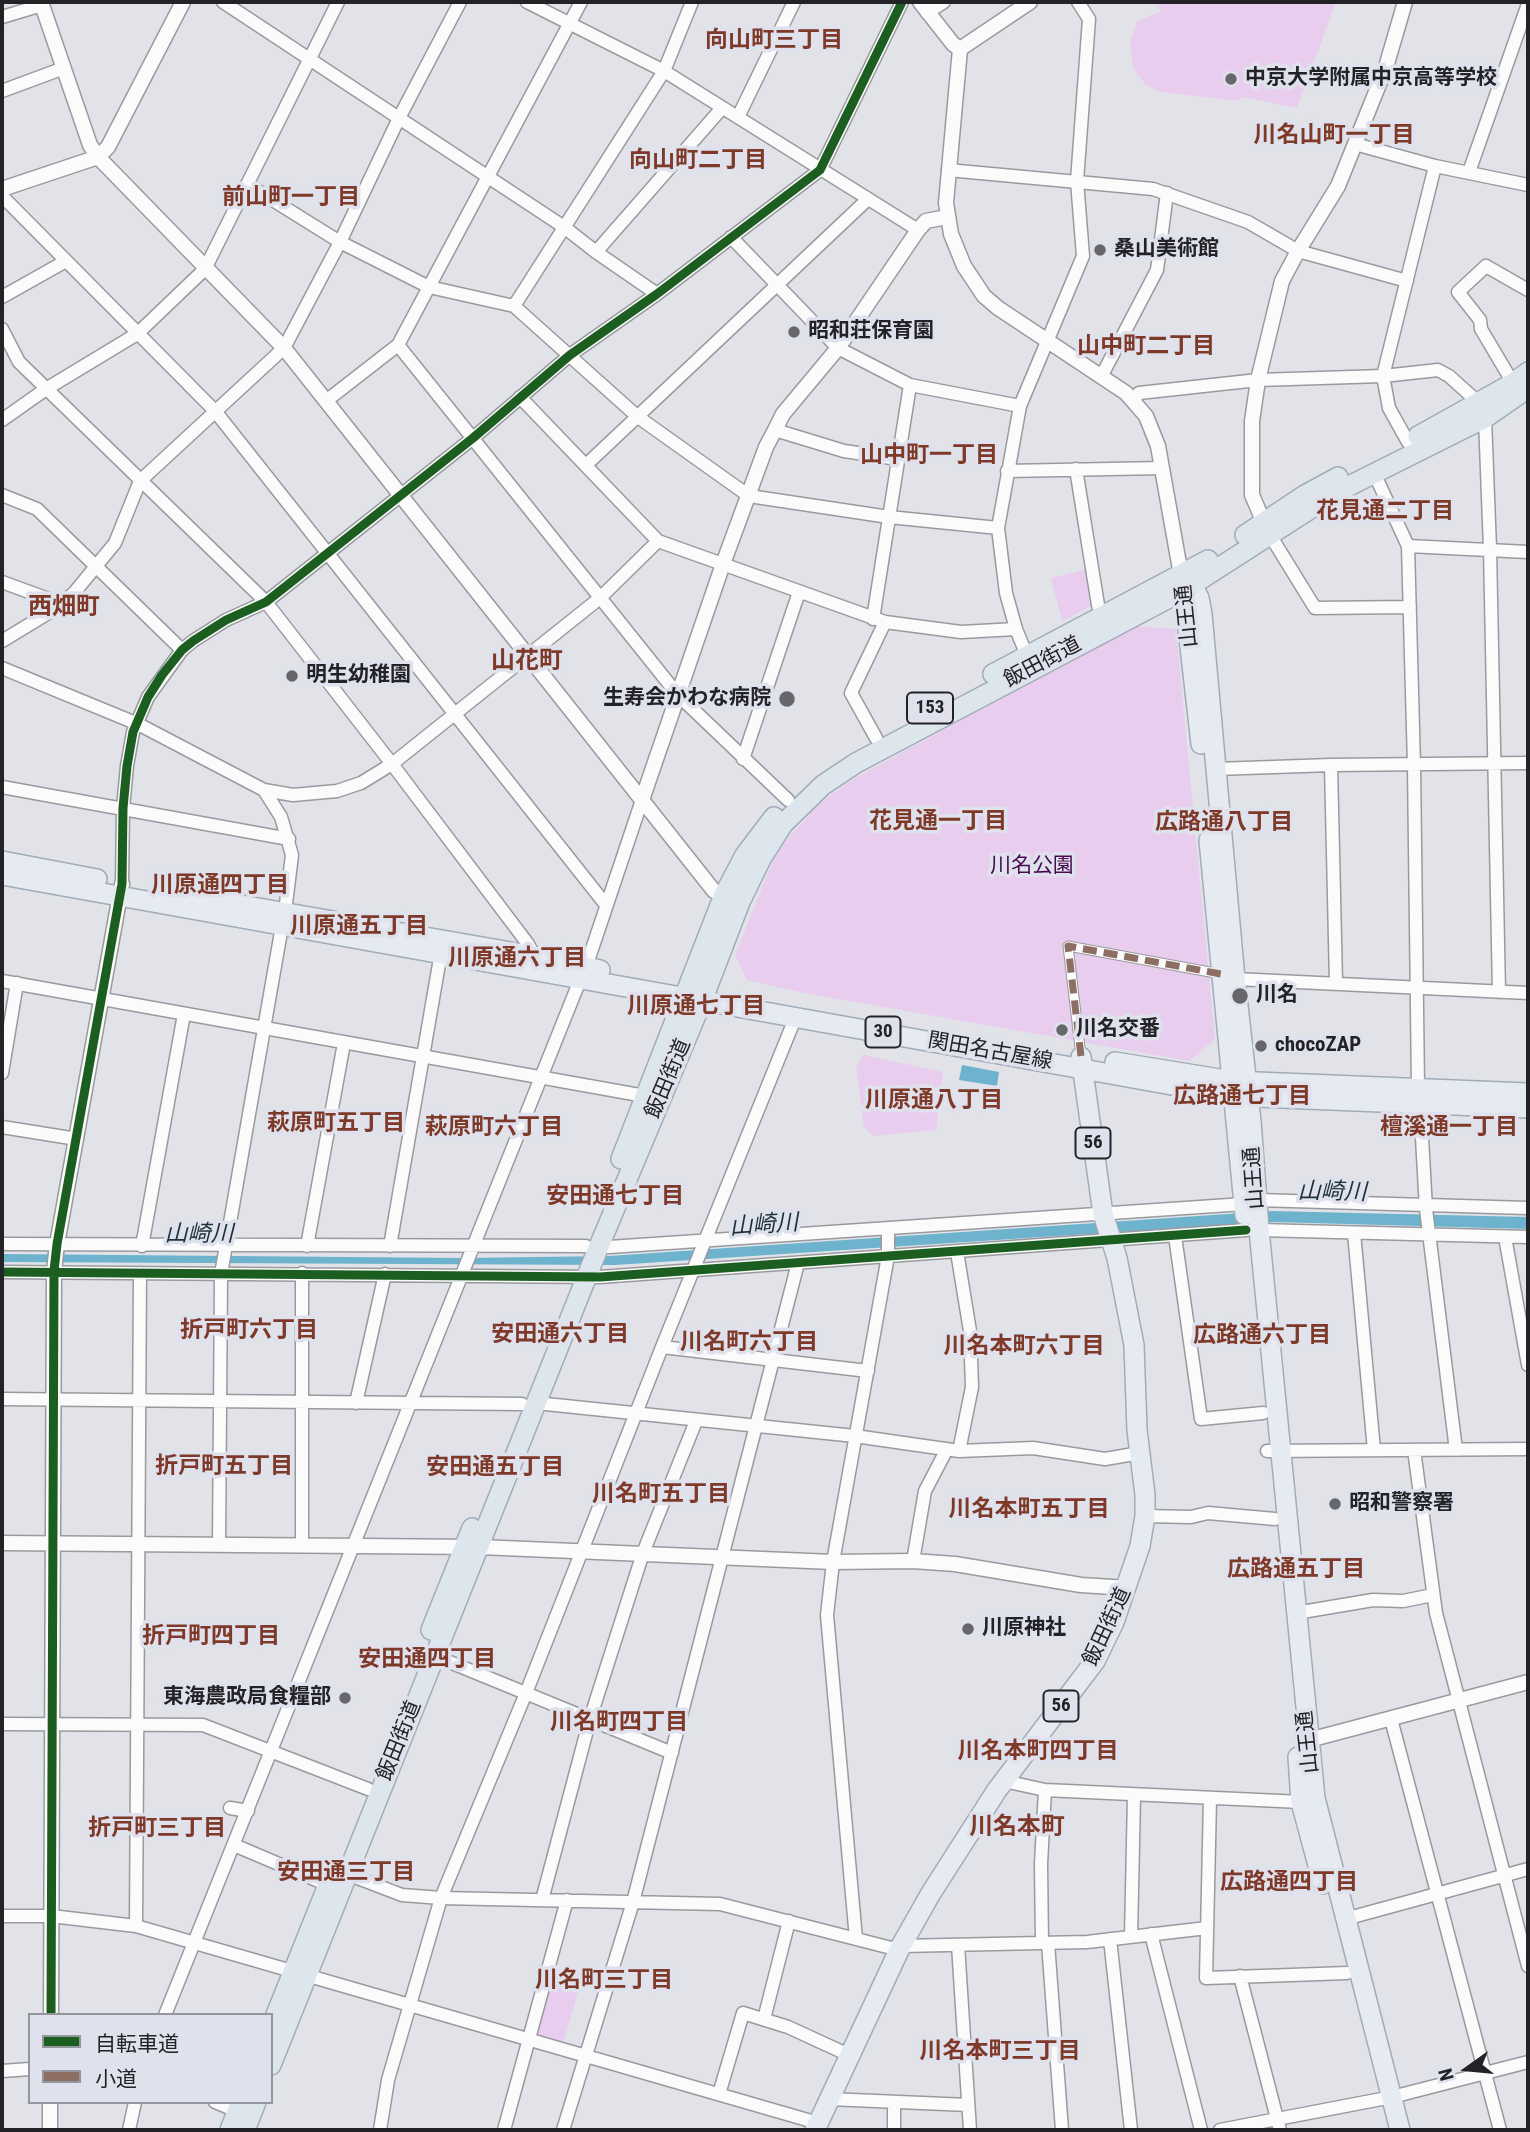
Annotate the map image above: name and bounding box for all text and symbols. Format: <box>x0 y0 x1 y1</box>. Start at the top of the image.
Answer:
district label: 向山町三丁目 <box>705 27 843 55</box>
place label: 中京大学附属中京高等学校 <box>1245 66 1497 92</box>
marker: 中京大学附属中京高等学校 <box>1223 71 1239 87</box>
district label: 川名山町一丁目 <box>1254 122 1414 150</box>
district label: 向山町二丁目 <box>629 147 767 175</box>
district label: 前山町一丁目 <box>222 184 360 212</box>
place label: 桑山美術館 <box>1114 237 1219 263</box>
marker: 桑山美術館 <box>1092 242 1108 258</box>
place label: 昭和荘保育園 <box>808 319 934 345</box>
marker: 昭和荘保育園 <box>786 324 802 340</box>
district label: 山中町二丁目 <box>1077 333 1215 361</box>
district label: 山中町一丁目 <box>860 442 998 470</box>
district label: 花見通二丁目 <box>1316 498 1454 526</box>
street label: 山王通 <box>1172 583 1204 649</box>
district label: 西畑町 <box>28 594 100 622</box>
street label: 飯田街道 <box>1000 632 1086 694</box>
district label: 山花町 <box>491 648 563 676</box>
place label: 明生幼稚園 <box>306 663 411 689</box>
marker: 明生幼稚園 <box>284 668 300 684</box>
place label: 生寿会かわな病院 <box>603 686 771 712</box>
marker: 生寿会かわな病院 <box>777 689 797 709</box>
road number: 153 <box>907 692 953 723</box>
district label: 花見通一丁目 <box>869 808 1007 836</box>
district label: 広路通八丁目 <box>1155 809 1293 837</box>
park label: 川名公園 <box>990 854 1074 880</box>
district label: 川原通四丁目 <box>151 872 289 900</box>
district label: 川原通五丁目 <box>290 913 428 941</box>
district label: 川原通六丁目 <box>448 945 586 973</box>
place label: 川名 <box>1256 983 1298 1009</box>
marker: 川名 <box>1230 986 1250 1006</box>
district label: 川原通七丁目 <box>627 993 765 1021</box>
road number: 30 <box>866 1016 900 1048</box>
place label: 川名交番 <box>1076 1017 1160 1043</box>
marker: 川名交番 <box>1054 1022 1070 1038</box>
street label: 関田名古屋線 <box>926 1029 1054 1075</box>
place label: chocoZAP <box>1275 1033 1361 1059</box>
street label: 飯田街道 <box>641 1035 697 1123</box>
marker: chocoZAP <box>1253 1038 1269 1054</box>
district label: 広路通七丁目 <box>1173 1083 1311 1111</box>
district label: 川原通八丁目 <box>865 1087 1003 1115</box>
district label: 萩原町五丁目 <box>267 1110 405 1138</box>
district label: 萩原町六丁目 <box>425 1114 563 1142</box>
district label: 檀溪通一丁目 <box>1380 1114 1518 1142</box>
road number: 56 <box>1076 1128 1110 1158</box>
street label: 山王通 <box>1240 1146 1270 1210</box>
water label: 山崎川 <box>1297 1179 1367 1207</box>
district label: 安田通七丁目 <box>546 1183 684 1211</box>
water label: 山崎川 <box>729 1210 799 1242</box>
water label: 山崎川 <box>165 1221 233 1249</box>
district label: 折戸町六丁目 <box>180 1317 318 1345</box>
district label: 安田通六丁目 <box>491 1321 629 1349</box>
district label: 広路通六丁目 <box>1193 1322 1331 1350</box>
district label: 川名町六丁目 <box>680 1329 818 1357</box>
district label: 川名本町六丁目 <box>944 1333 1104 1361</box>
district label: 折戸町五丁目 <box>155 1453 293 1481</box>
district label: 安田通五丁目 <box>426 1454 564 1482</box>
district label: 川名町五丁目 <box>592 1481 730 1509</box>
place label: 昭和警察署 <box>1349 1491 1454 1517</box>
district label: 川名本町五丁目 <box>949 1496 1109 1524</box>
marker: 昭和警察署 <box>1327 1496 1343 1512</box>
district label: 広路通五丁目 <box>1227 1556 1365 1584</box>
street label: 飯田街道 <box>1079 1584 1137 1670</box>
place label: 川原神社 <box>982 1616 1066 1642</box>
marker: 川原神社 <box>960 1621 976 1637</box>
district label: 折戸町四丁目 <box>142 1623 280 1651</box>
district label: 安田通四丁目 <box>358 1646 496 1674</box>
place label: 東海農政局食糧部 <box>163 1685 331 1711</box>
marker: 東海農政局食糧部 <box>337 1690 353 1706</box>
road number: 56 <box>1044 1690 1078 1722</box>
street label: 飯田街道 <box>373 1697 427 1785</box>
district label: 川名町四丁目 <box>550 1709 688 1737</box>
street label: 山王通 <box>1293 1709 1325 1775</box>
district label: 川名本町四丁目 <box>958 1738 1118 1766</box>
district label: 川名本町 <box>969 1814 1065 1842</box>
district label: 折戸町三丁目 <box>88 1815 226 1843</box>
district label: 安田通三丁目 <box>277 1859 415 1887</box>
district label: 広路通四丁目 <box>1220 1869 1358 1897</box>
district label: 川名町三丁目 <box>535 1967 673 1995</box>
legend <box>28 2013 273 2104</box>
text: 自転車道 <box>95 2032 179 2056</box>
north arrow <box>1432 2034 1502 2104</box>
district label: 川名本町三丁目 <box>920 2038 1080 2066</box>
text: N <box>1434 2066 1459 2083</box>
text: 小道 <box>95 2067 137 2091</box>

